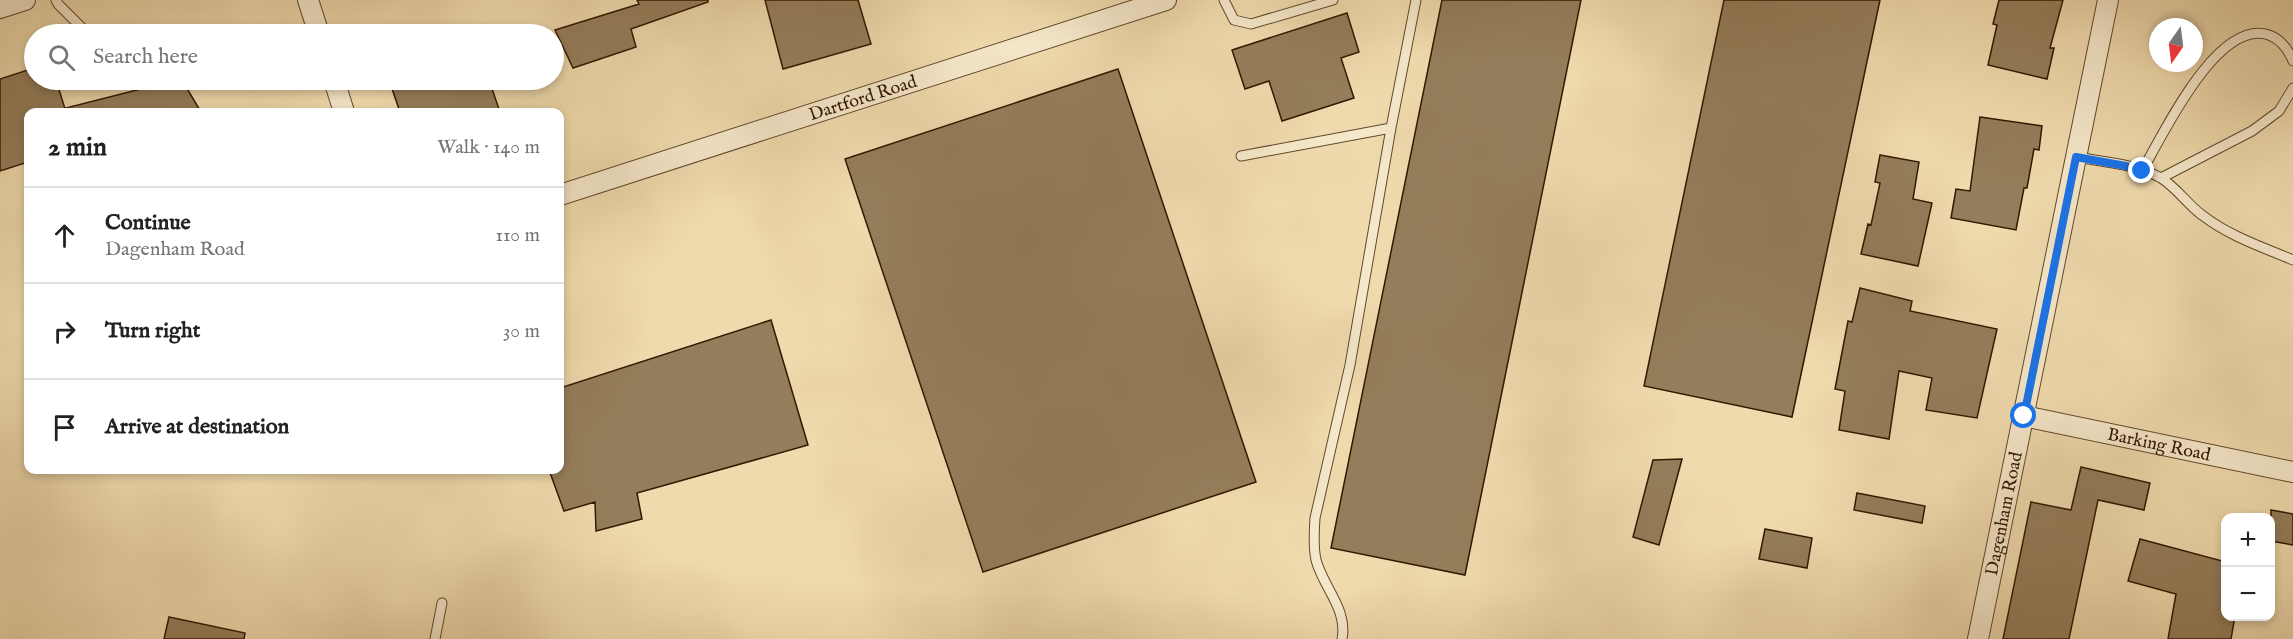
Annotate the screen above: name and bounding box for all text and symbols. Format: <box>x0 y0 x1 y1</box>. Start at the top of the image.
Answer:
north arrow <box>2149 18 2203 72</box>
search box <box>24 24 564 90</box>
icon: search <box>45 41 78 74</box>
text: Search here <box>93 43 198 71</box>
street label: Dartford Road <box>806 71 920 127</box>
text: 2 min <box>48 131 107 164</box>
text: Walk · 140 m <box>437 135 540 160</box>
route end <box>2128 157 2154 183</box>
text: Continue <box>105 209 191 237</box>
icon: ahead <box>48 219 81 252</box>
text: 110 m <box>496 223 540 248</box>
text: Dagenham Road <box>105 237 245 262</box>
icon: right <box>48 315 81 348</box>
text: Turn right <box>105 317 200 345</box>
text: 30 m <box>503 319 540 344</box>
route start <box>2010 402 2036 428</box>
icon: arrive <box>48 411 81 444</box>
text: Arrive at destination <box>105 413 289 441</box>
street label: Barking Road <box>2105 424 2213 468</box>
street label: Dagenham Road <box>1981 450 2029 578</box>
map controls <box>2221 513 2275 621</box>
button: + <box>2221 513 2275 567</box>
button: − <box>2221 567 2275 621</box>

